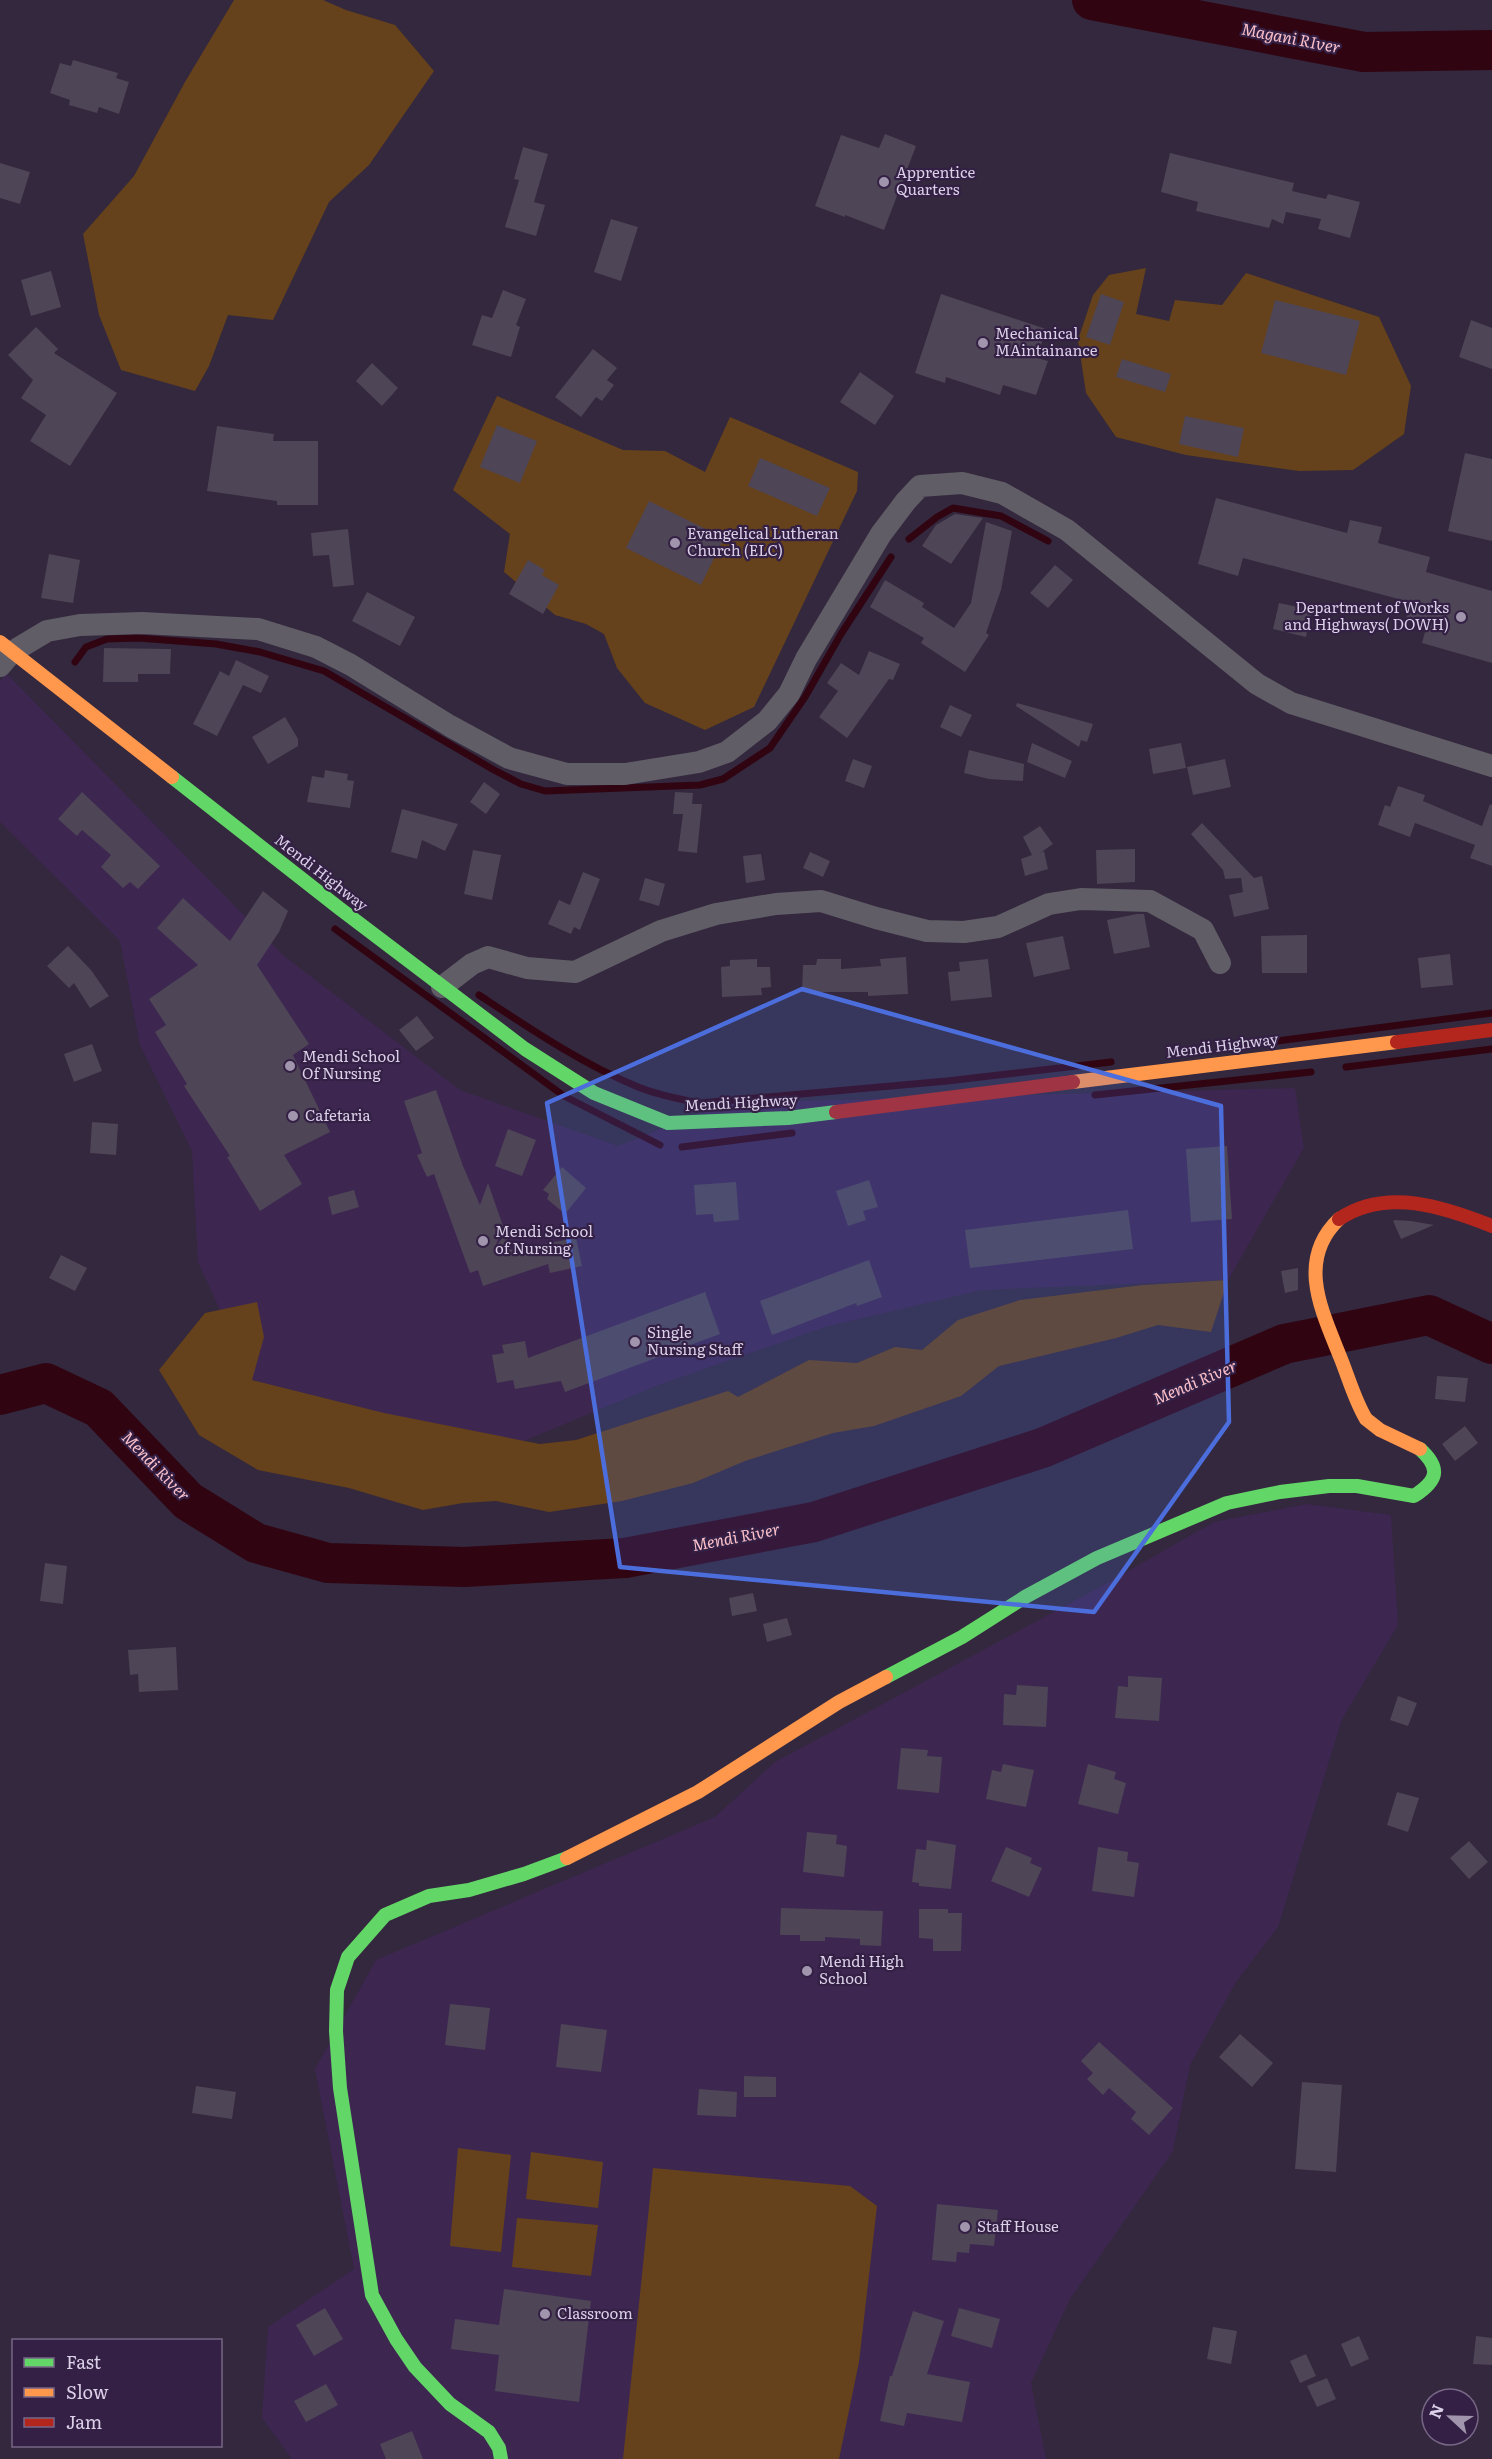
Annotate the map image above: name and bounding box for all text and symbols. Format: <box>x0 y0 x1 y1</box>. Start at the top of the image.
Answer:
water label: Magani RIver <box>1240 16 1343 58</box>
place label: Apprentice Quarters <box>896 160 975 200</box>
marker: Apprentice Quarters <box>877 175 891 189</box>
place label: Mechanical MAintainance <box>995 321 1098 361</box>
marker: Mechanical MAintainance <box>976 336 990 350</box>
place label: Evangelical Lutheran Church (ELC) <box>687 521 839 561</box>
marker: Evangelical Lutheran Church (ELC) <box>668 536 682 550</box>
place label: Department of Works and Highways( DOWH) <box>1284 595 1449 635</box>
marker: Department of Works and Highways( DOWH) <box>1454 610 1468 624</box>
street label: Mendi Highway <box>270 828 374 916</box>
street label: Mendi Highway <box>1164 1026 1280 1063</box>
place label: Mendi School Of Nursing <box>302 1044 400 1084</box>
marker: Mendi School Of Nursing <box>283 1059 297 1073</box>
street label: Mendi Highway <box>684 1087 798 1116</box>
place label: Cafetaria <box>305 1103 372 1126</box>
marker: Cafetaria <box>286 1109 300 1123</box>
place label: Mendi School of Nursing <box>495 1219 593 1259</box>
marker: Mendi School of Nursing <box>476 1234 490 1248</box>
place label: Single Nursing Staff <box>647 1320 743 1360</box>
marker: Single Nursing Staff <box>628 1335 642 1349</box>
water label: Mendi River <box>1149 1353 1240 1409</box>
water label: Mendi River <box>117 1425 196 1506</box>
water label: Mendi River <box>690 1516 782 1556</box>
place label: Mendi High School <box>819 1949 904 1989</box>
marker: Mendi High School <box>800 1964 814 1978</box>
place label: Staff House <box>977 2214 1059 2237</box>
marker: Staff House <box>958 2220 972 2234</box>
place label: Classroom <box>557 2301 633 2324</box>
marker: Classroom <box>538 2307 552 2321</box>
legend <box>12 2339 222 2447</box>
text: Fast <box>66 2348 102 2375</box>
text: Slow <box>66 2378 109 2405</box>
north arrow <box>1420 2387 1480 2447</box>
text: N <box>1422 2400 1449 2422</box>
text: Jam <box>66 2408 102 2435</box>

